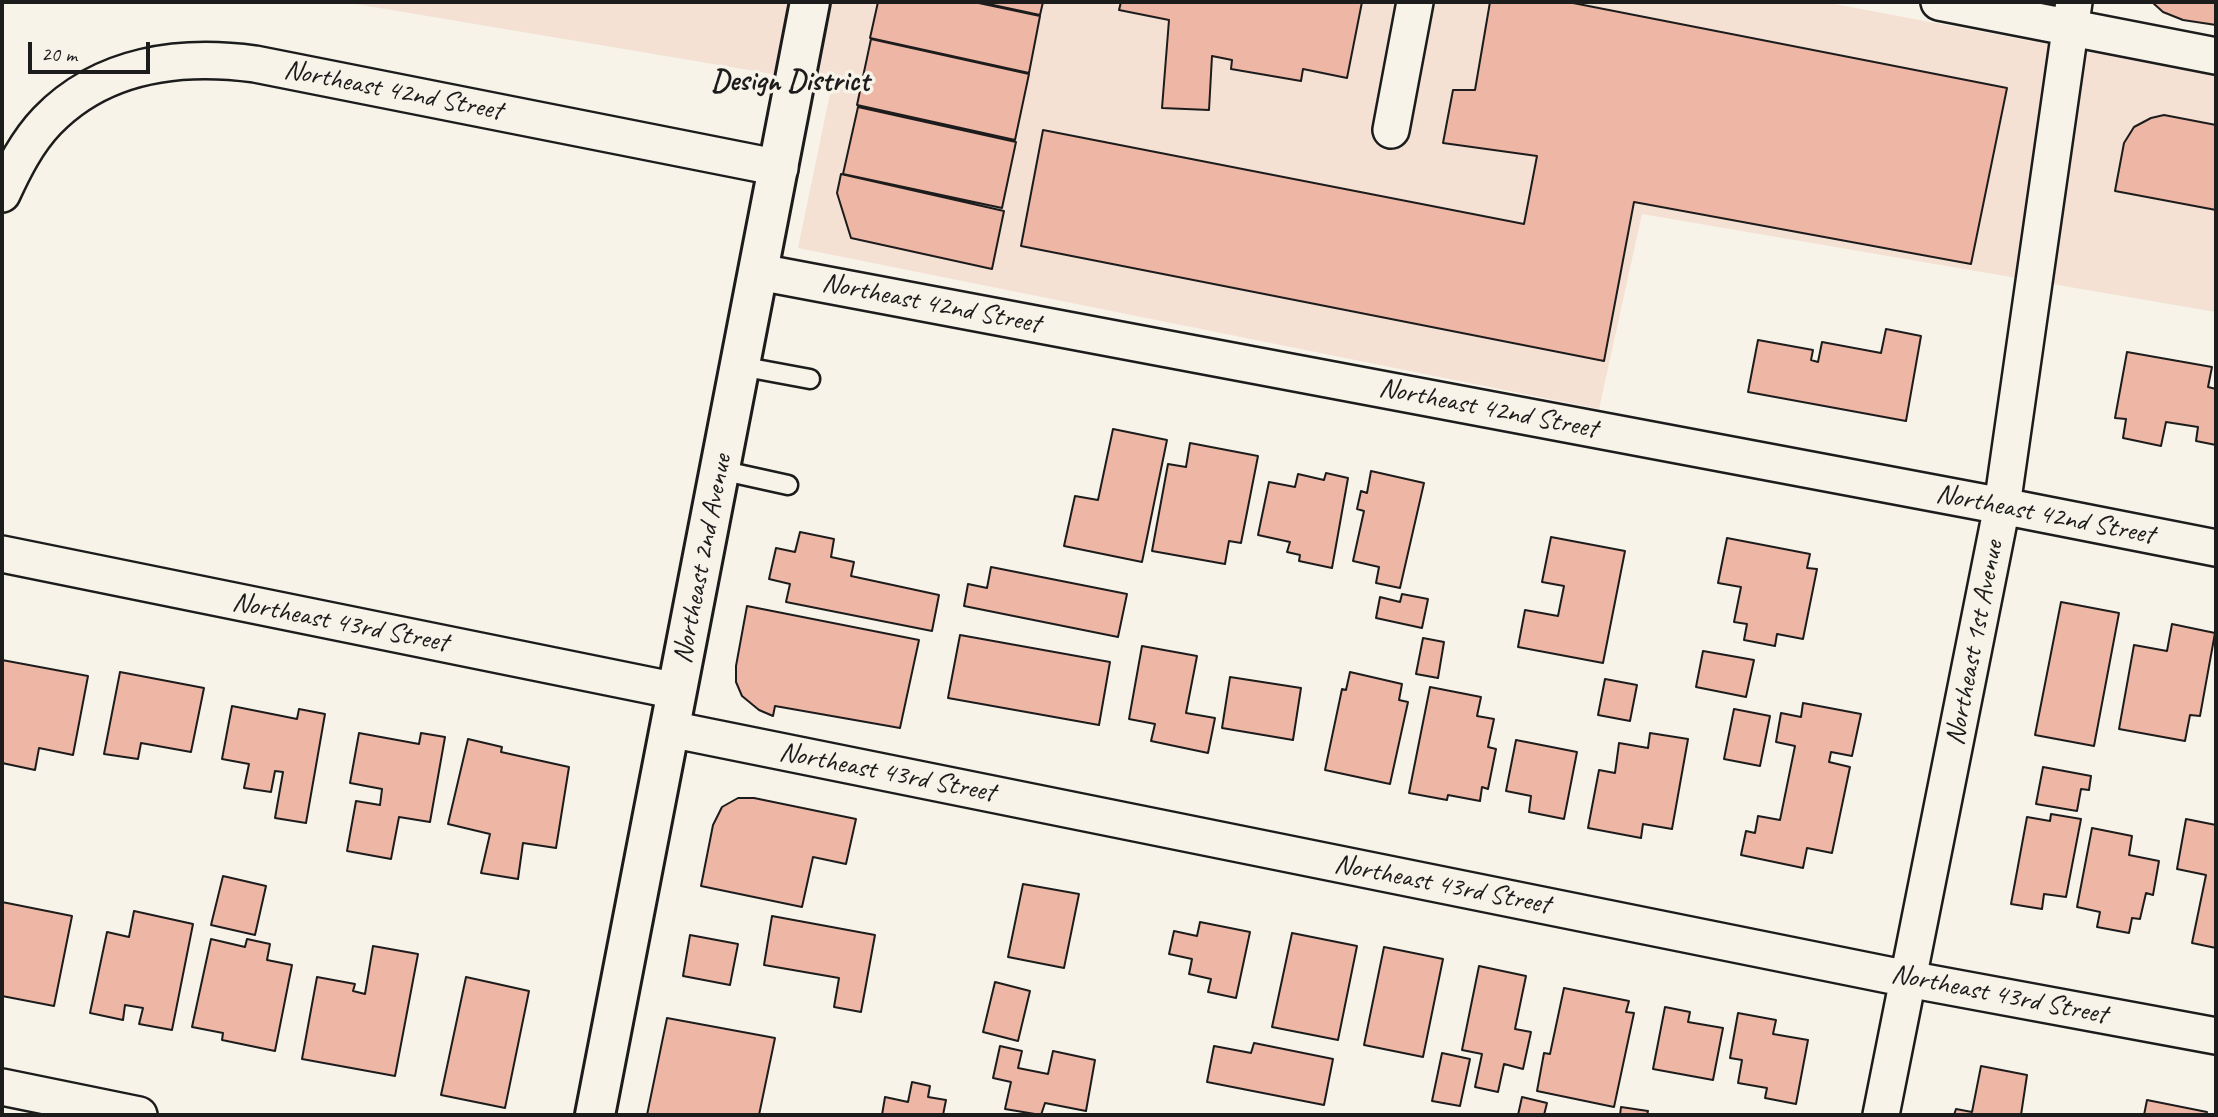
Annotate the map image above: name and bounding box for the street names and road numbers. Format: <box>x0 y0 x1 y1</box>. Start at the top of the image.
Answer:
street label: Northeast 42nd Street <box>281 53 505 129</box>
street label: Northeast 42nd Street <box>819 266 1043 342</box>
street label: Northeast 42nd Street <box>1376 371 1600 447</box>
street label: Northeast 2nd Avenue <box>666 452 740 666</box>
street label: Northeast 42nd Street <box>1933 477 2157 553</box>
street label: Northeast 1st Avenue <box>1939 538 2011 748</box>
street label: Northeast 43rd Street <box>229 586 451 660</box>
street label: Northeast 43rd Street <box>776 736 998 810</box>
street label: Northeast 43rd Street <box>1331 848 1553 922</box>
street label: Northeast 43rd Street <box>1888 958 2110 1032</box>

